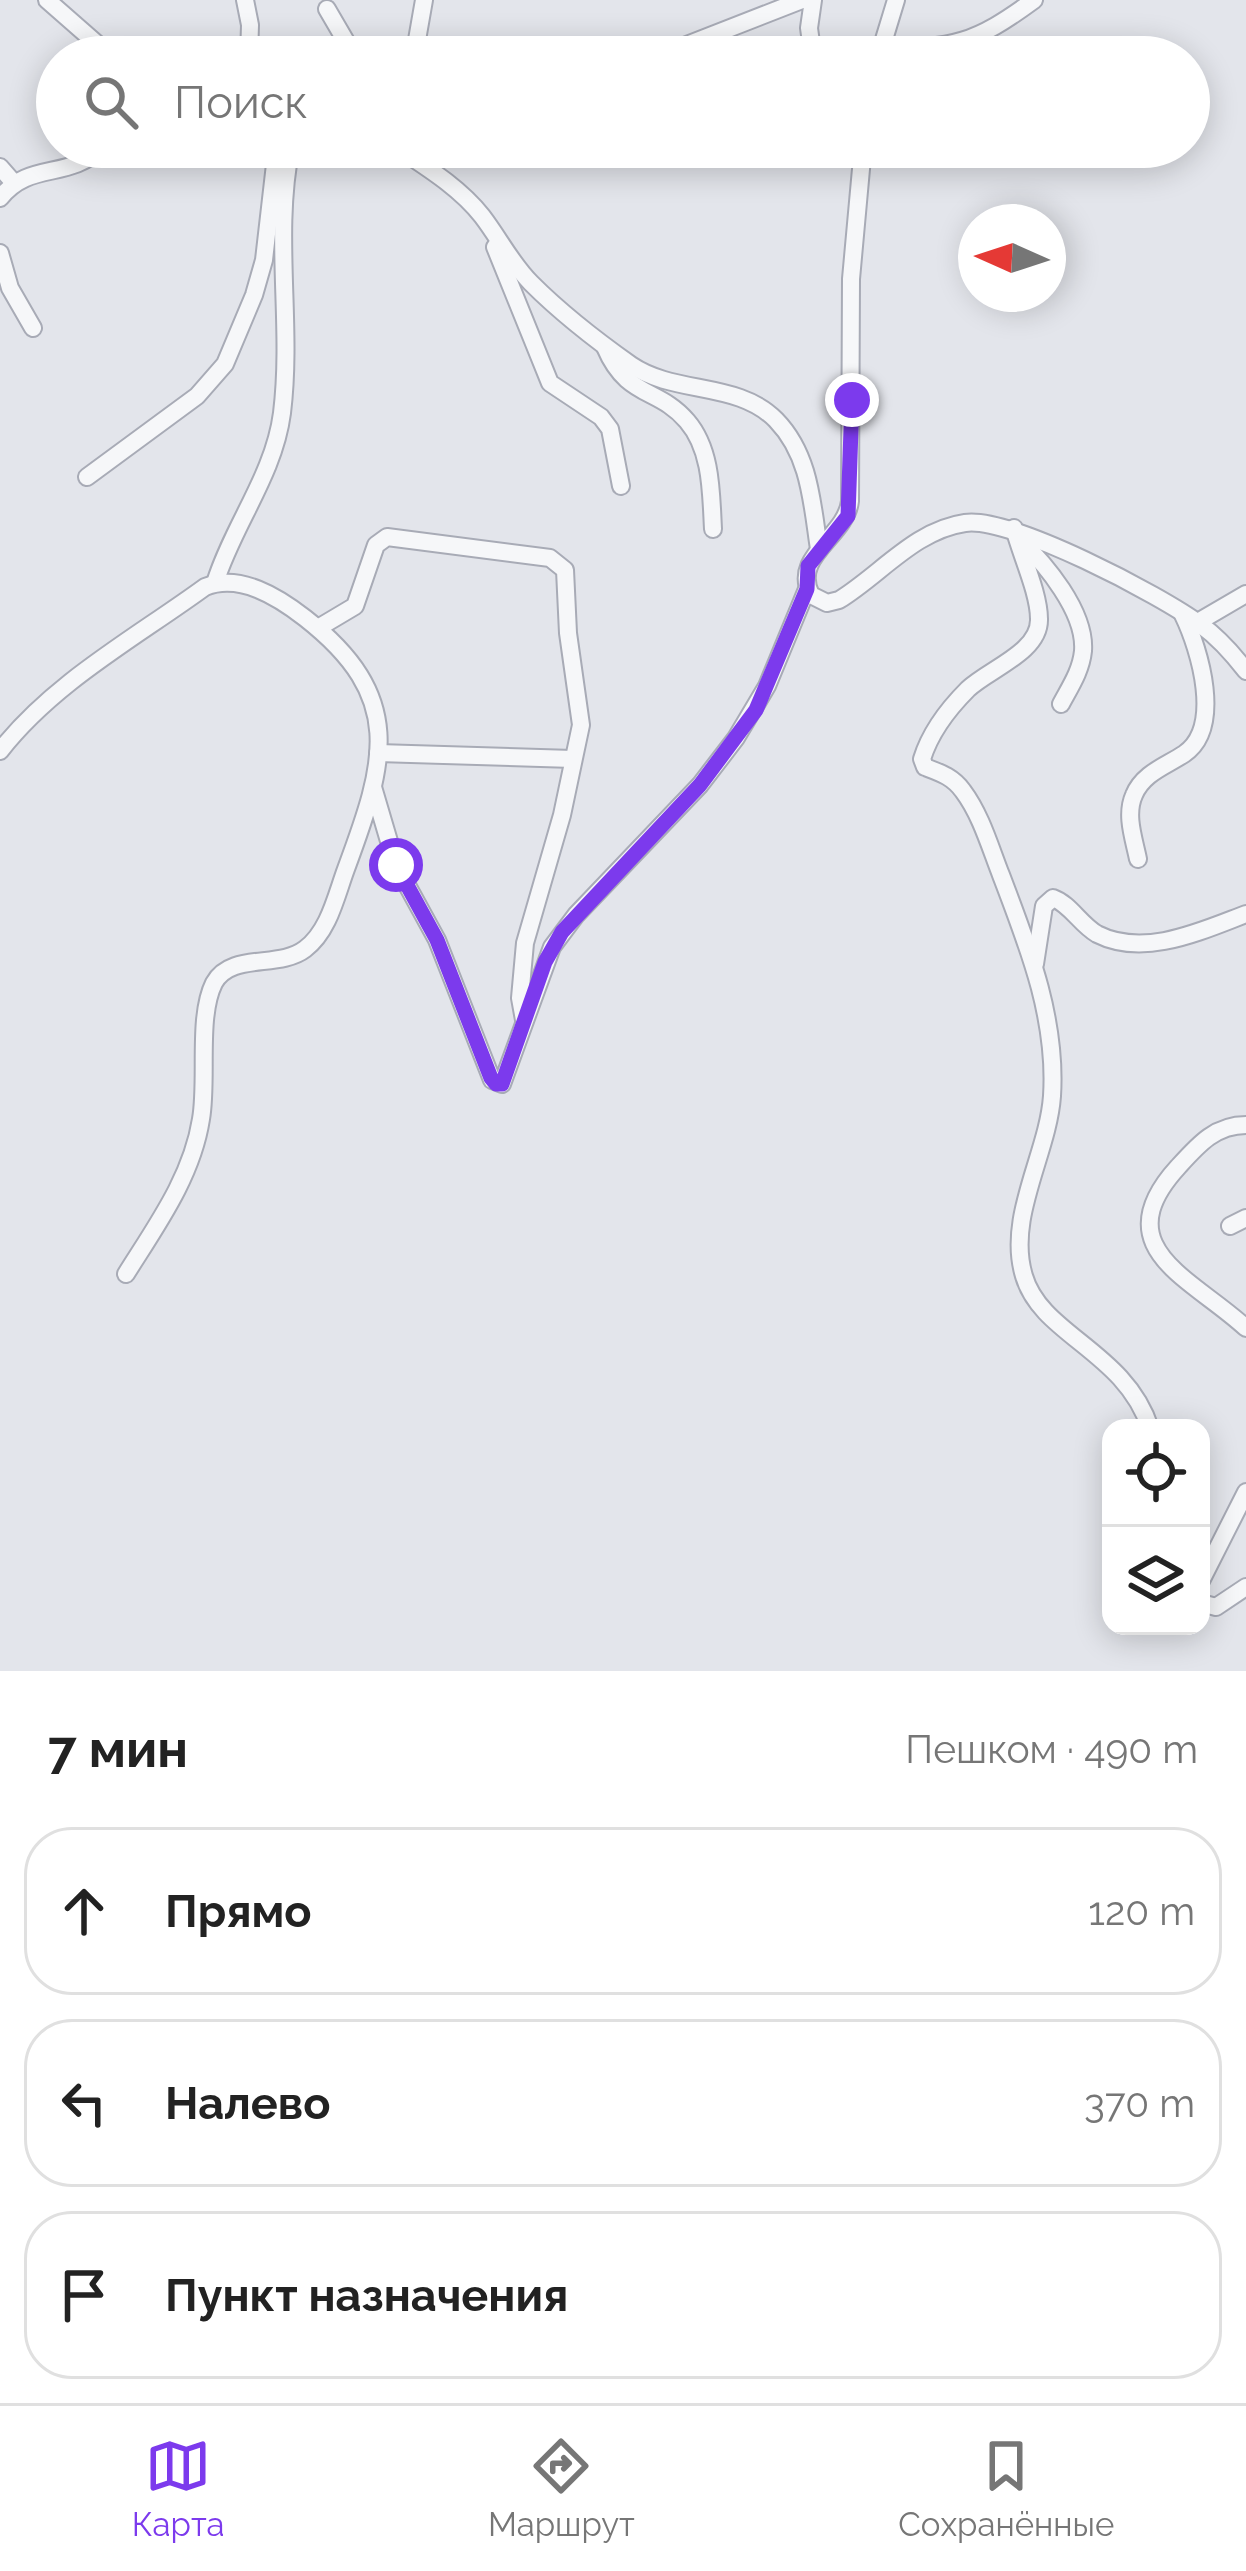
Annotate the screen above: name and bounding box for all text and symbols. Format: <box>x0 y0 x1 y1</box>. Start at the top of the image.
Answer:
search box <box>36 36 1210 168</box>
icon: search <box>78 69 144 135</box>
text: Поиск <box>174 76 308 129</box>
north arrow <box>958 204 1066 312</box>
route end <box>825 373 879 427</box>
route start <box>369 838 423 892</box>
map controls <box>1102 1419 1210 1635</box>
button: locate <box>1102 1419 1210 1527</box>
button: layers <box>1102 1527 1210 1635</box>
text: 7 мин <box>48 1719 188 1779</box>
text: Пешком · 490 m <box>905 1726 1198 1772</box>
icon: ahead <box>51 1878 117 1944</box>
text: Прямо <box>165 1885 312 1938</box>
text: 120 m <box>1088 1888 1195 1934</box>
icon: left <box>51 2070 117 2136</box>
text: Налево <box>165 2077 331 2130</box>
text: 370 m <box>1084 2080 1195 2126</box>
icon: arrive <box>51 2262 117 2328</box>
text: Пункт назначения <box>165 2269 568 2322</box>
tab: Карта <box>132 2433 225 2544</box>
tab: Маршрут <box>488 2433 635 2544</box>
tab: Сохранённые <box>898 2433 1114 2544</box>

